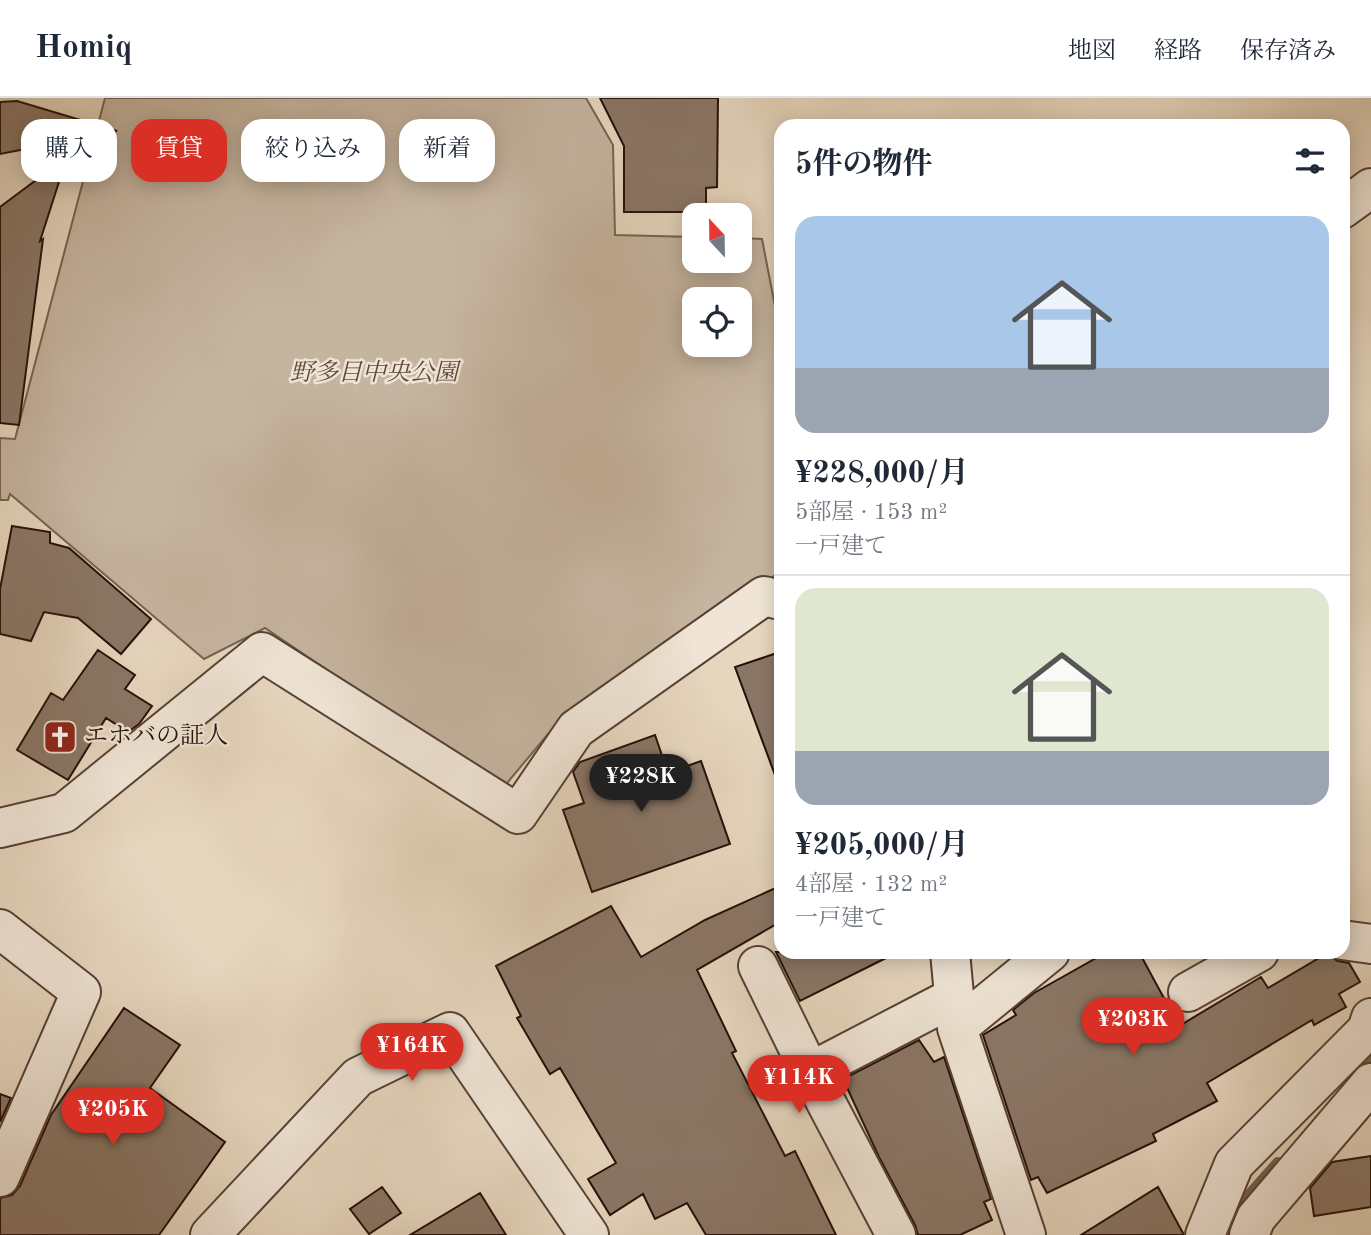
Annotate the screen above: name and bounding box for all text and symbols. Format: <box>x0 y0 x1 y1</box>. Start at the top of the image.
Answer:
text: Homiq <box>35 32 132 65</box>
text: 地図 <box>1068 40 1116 64</box>
text: 経路 <box>1154 40 1202 64</box>
text: 保存済み <box>1240 40 1336 64</box>
chip: 購入 <box>21 119 117 182</box>
chip: 賃貸 <box>131 119 227 182</box>
chip: 絞り込み <box>241 119 385 182</box>
chip: 新着 <box>399 119 495 182</box>
icon: filters <box>1291 142 1329 180</box>
text: 5件の物件 <box>795 150 932 180</box>
north arrow <box>682 203 752 273</box>
map controls <box>682 203 752 357</box>
icon: home <box>999 262 1125 388</box>
button: locate <box>682 287 752 357</box>
park label: 野多目中央公園 <box>290 359 462 386</box>
text: ¥228,000/月 <box>795 459 969 489</box>
text: 5部屋 · 153 m² <box>795 501 947 524</box>
text: 一戸建て <box>795 535 887 558</box>
icon: home <box>999 634 1125 760</box>
church icon: エホバの証人 <box>41 718 79 756</box>
place label: エホバの証人 <box>84 723 228 749</box>
pin: ¥228K <box>592 754 690 814</box>
text: ¥228K <box>605 765 677 788</box>
text: ¥205,000/月 <box>795 831 969 861</box>
text: 4部屋 · 132 m² <box>795 873 947 896</box>
text: 一戸建て <box>795 907 887 930</box>
pin: ¥203K <box>1084 998 1182 1057</box>
text: ¥203K <box>1097 1008 1169 1031</box>
pin: ¥164K <box>363 1024 461 1083</box>
text: ¥164K <box>376 1034 448 1057</box>
pin: ¥114K <box>750 1056 848 1115</box>
text: ¥114K <box>763 1066 835 1089</box>
pin: ¥205K <box>64 1088 162 1147</box>
text: ¥205K <box>77 1098 149 1121</box>

